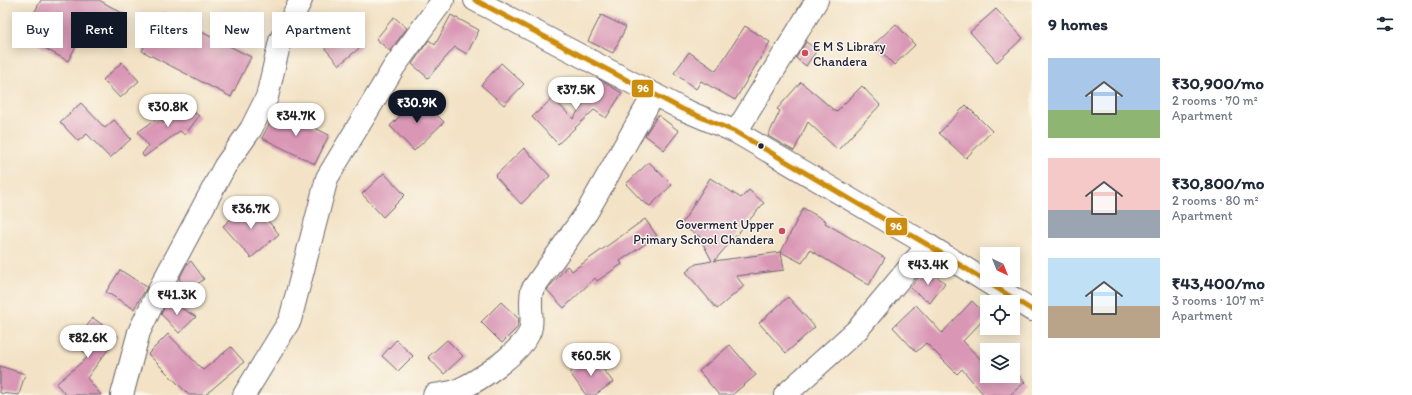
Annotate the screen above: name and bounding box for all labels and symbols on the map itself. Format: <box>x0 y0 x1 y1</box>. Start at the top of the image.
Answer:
place label: E M S Library Chandera <box>813 39 886 69</box>
marker: E M S Library Chandera <box>800 48 810 58</box>
pin: ₹37.5K <box>543 77 609 111</box>
line badge: 96 <box>631 79 654 98</box>
text: 96 <box>637 82 649 95</box>
pin: ₹30.9K <box>384 90 450 124</box>
pin: ₹30.8K <box>135 94 201 128</box>
pin: ₹34.7K <box>263 103 329 137</box>
unlabelled marker <box>756 141 766 151</box>
pin: ₹36.7K <box>218 196 284 230</box>
place label: Goverment Upper Primary School Chandera <box>633 217 775 247</box>
line badge: 96 <box>885 217 908 236</box>
text: 96 <box>890 220 902 233</box>
marker: Goverment Upper Primary School Chandera <box>777 226 787 236</box>
north arrow <box>980 247 1020 287</box>
pin: ₹43.4K <box>895 252 961 286</box>
pin: ₹41.3K <box>144 282 210 316</box>
pin: ₹82.6K <box>55 325 121 359</box>
pin: ₹60.5K <box>558 343 624 377</box>

